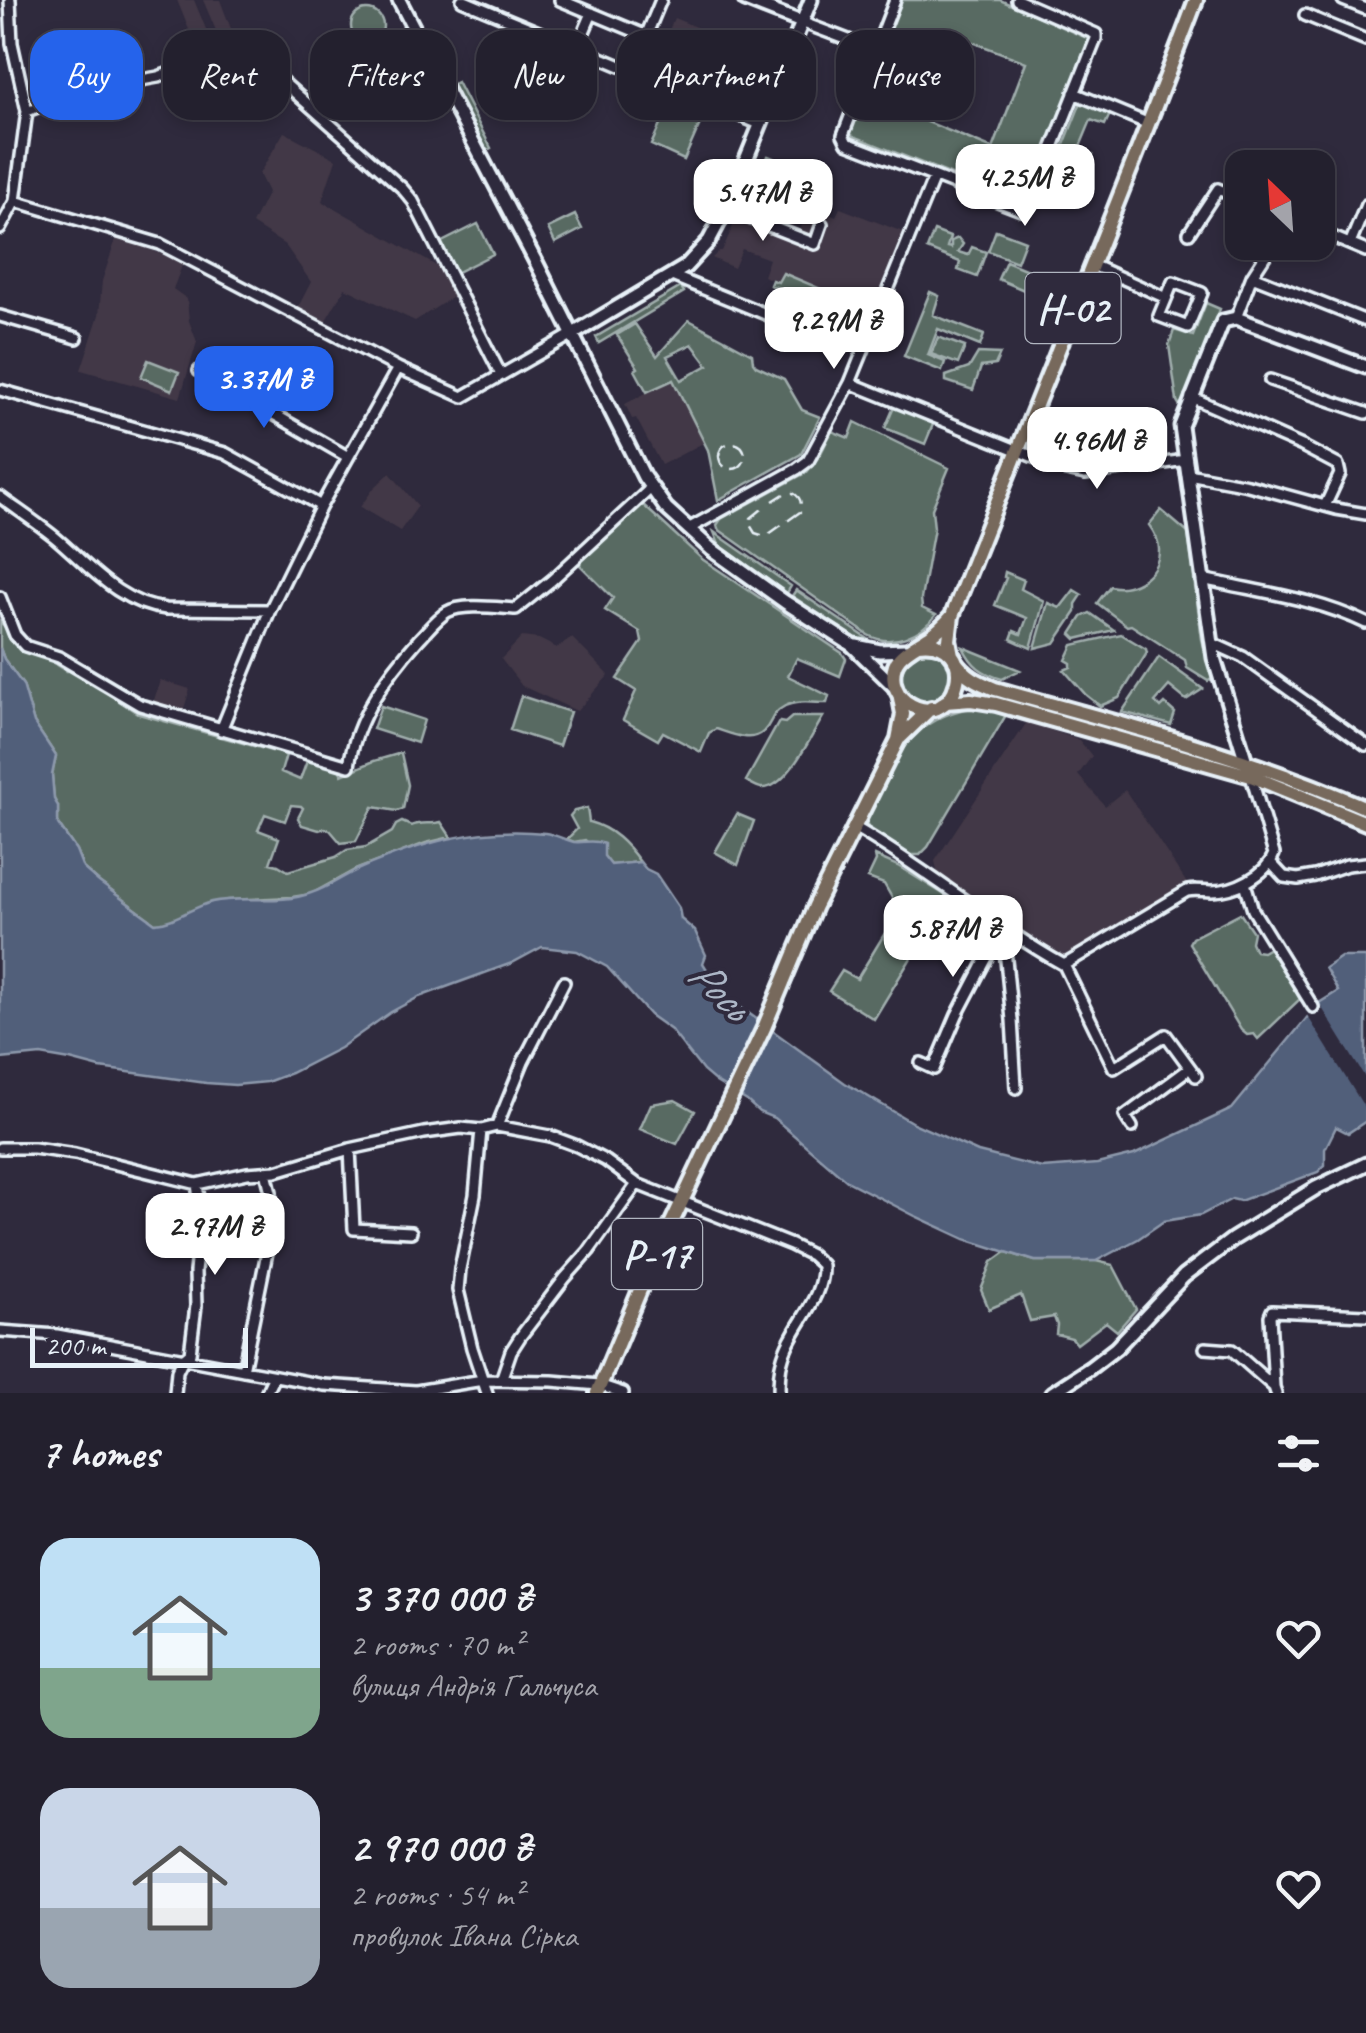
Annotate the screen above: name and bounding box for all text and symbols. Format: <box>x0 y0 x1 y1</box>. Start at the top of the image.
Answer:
chip: Buy <box>30 30 143 120</box>
chip: Rent <box>163 30 290 120</box>
chip: Filters <box>310 30 456 120</box>
chip: New <box>476 30 597 120</box>
chip: Apartment <box>617 30 816 120</box>
chip: House <box>836 30 974 120</box>
pin: 4.25M ₴ <box>933 144 1117 229</box>
north arrow <box>1225 150 1335 260</box>
map controls <box>1225 150 1335 260</box>
text: 4.25M ₴ <box>978 156 1072 197</box>
pin: 5.47M ₴ <box>671 159 855 244</box>
text: 5.47M ₴ <box>716 171 810 212</box>
road number: Н-02 <box>1026 273 1120 343</box>
pin: 9.29M ₴ <box>742 287 926 372</box>
text: 9.29M ₴ <box>787 299 881 340</box>
pin: 3.37M ₴ <box>172 346 356 431</box>
text: 3.37M ₴ <box>216 358 312 399</box>
pin: 4.96M ₴ <box>1005 407 1189 492</box>
text: 4.96M ₴ <box>1049 419 1145 460</box>
pin: 5.87M ₴ <box>861 895 1045 980</box>
text: 5.87M ₴ <box>906 907 1000 948</box>
water label: Рось <box>676 946 766 1036</box>
pin: 2.97M ₴ <box>123 1193 307 1278</box>
text: 2.97M ₴ <box>168 1205 262 1246</box>
road number: Р-17 <box>612 1219 702 1289</box>
scale bar <box>30 1323 248 1368</box>
text: 200 m <box>45 1328 105 1363</box>
icon: filters <box>1271 1426 1326 1481</box>
text: 7 homes <box>40 1427 158 1480</box>
text: 3 370 000 ₴ <box>350 1571 532 1624</box>
icon: home <box>120 1578 240 1698</box>
icon: heart <box>1271 1611 1326 1666</box>
text: 2 rooms · 70 m² <box>350 1624 523 1665</box>
text: вулиця Андрія Гальчуса <box>350 1665 596 1706</box>
text: 2 970 000 ₴ <box>350 1821 531 1874</box>
icon: home <box>120 1828 240 1948</box>
icon: heart <box>1271 1861 1326 1916</box>
text: 2 rooms · 54 m² <box>350 1874 523 1915</box>
text: провулок Івана Сірка <box>350 1915 577 1956</box>

